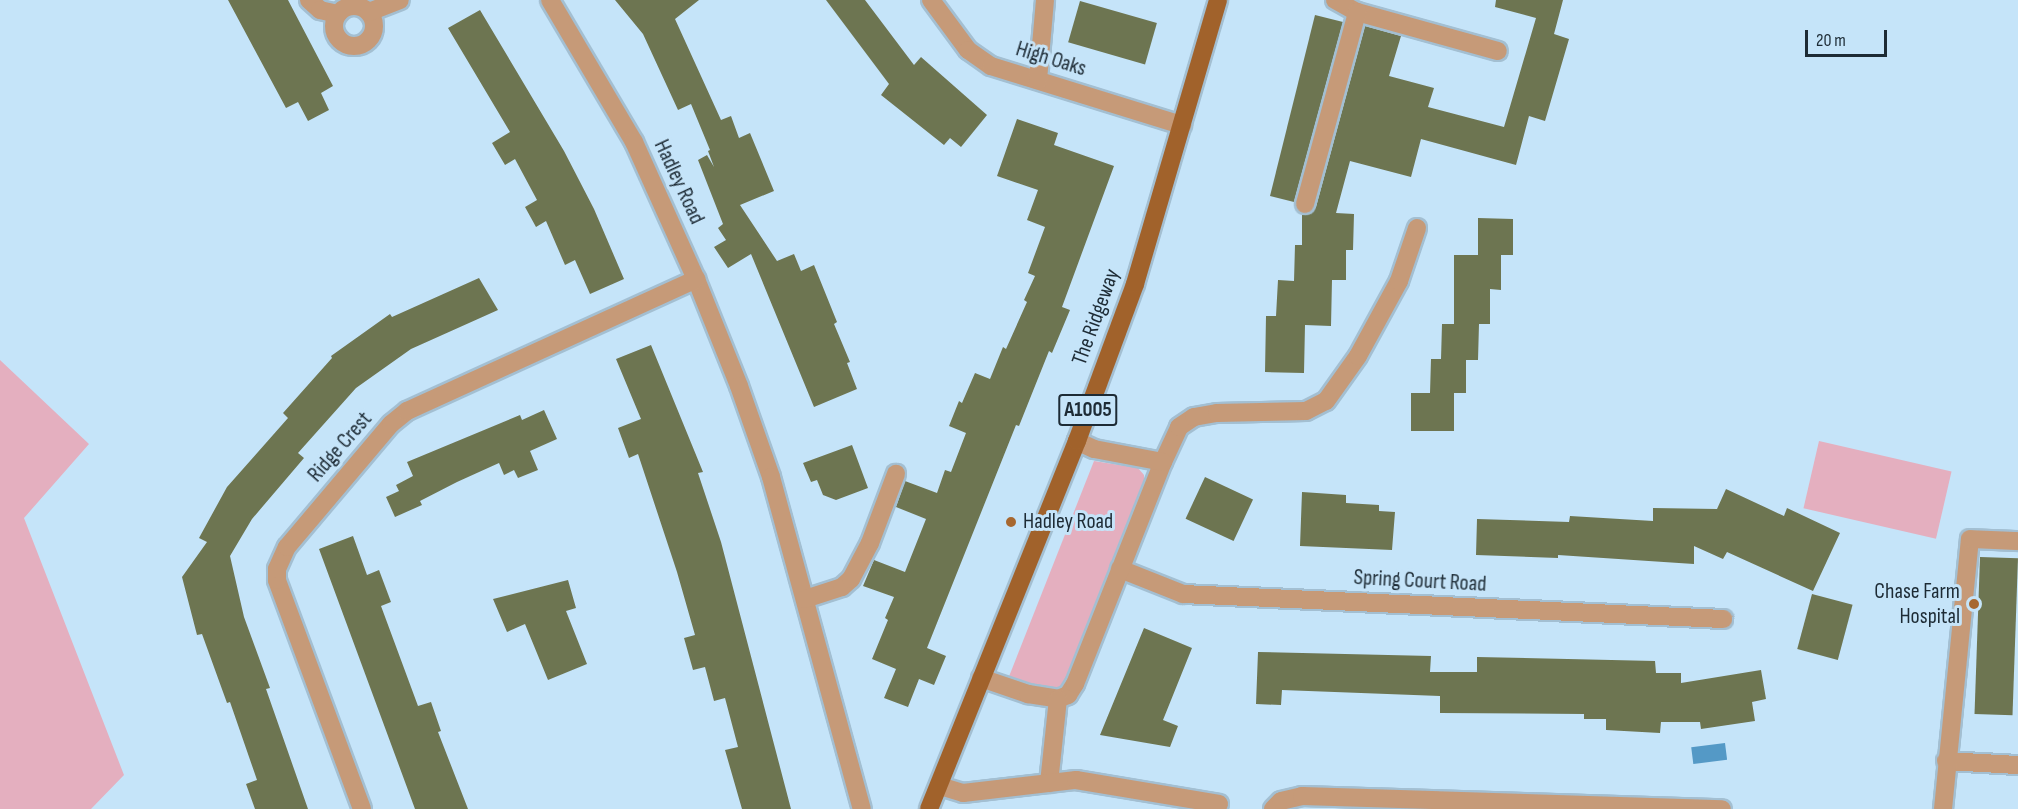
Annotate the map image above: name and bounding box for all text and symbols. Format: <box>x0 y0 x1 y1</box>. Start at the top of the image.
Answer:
scale bar <box>1808 18 1890 56</box>
text: 20 m <box>1816 30 1846 51</box>
street label: High Oaks <box>1013 36 1089 82</box>
street label: Hadley Road <box>648 136 710 228</box>
street label: The Ridgeway <box>1066 265 1126 369</box>
road number: A1005 <box>1058 392 1118 428</box>
street label: Ridge Crest <box>302 406 378 488</box>
place label: Hadley Road <box>1023 509 1113 535</box>
marker: Hadley Road <box>1004 515 1018 529</box>
street label: Spring Court Road <box>1353 564 1487 598</box>
place label: Chase Farm Hospital <box>1874 578 1960 630</box>
marker: Chase Farm Hospital <box>1965 595 1983 613</box>

